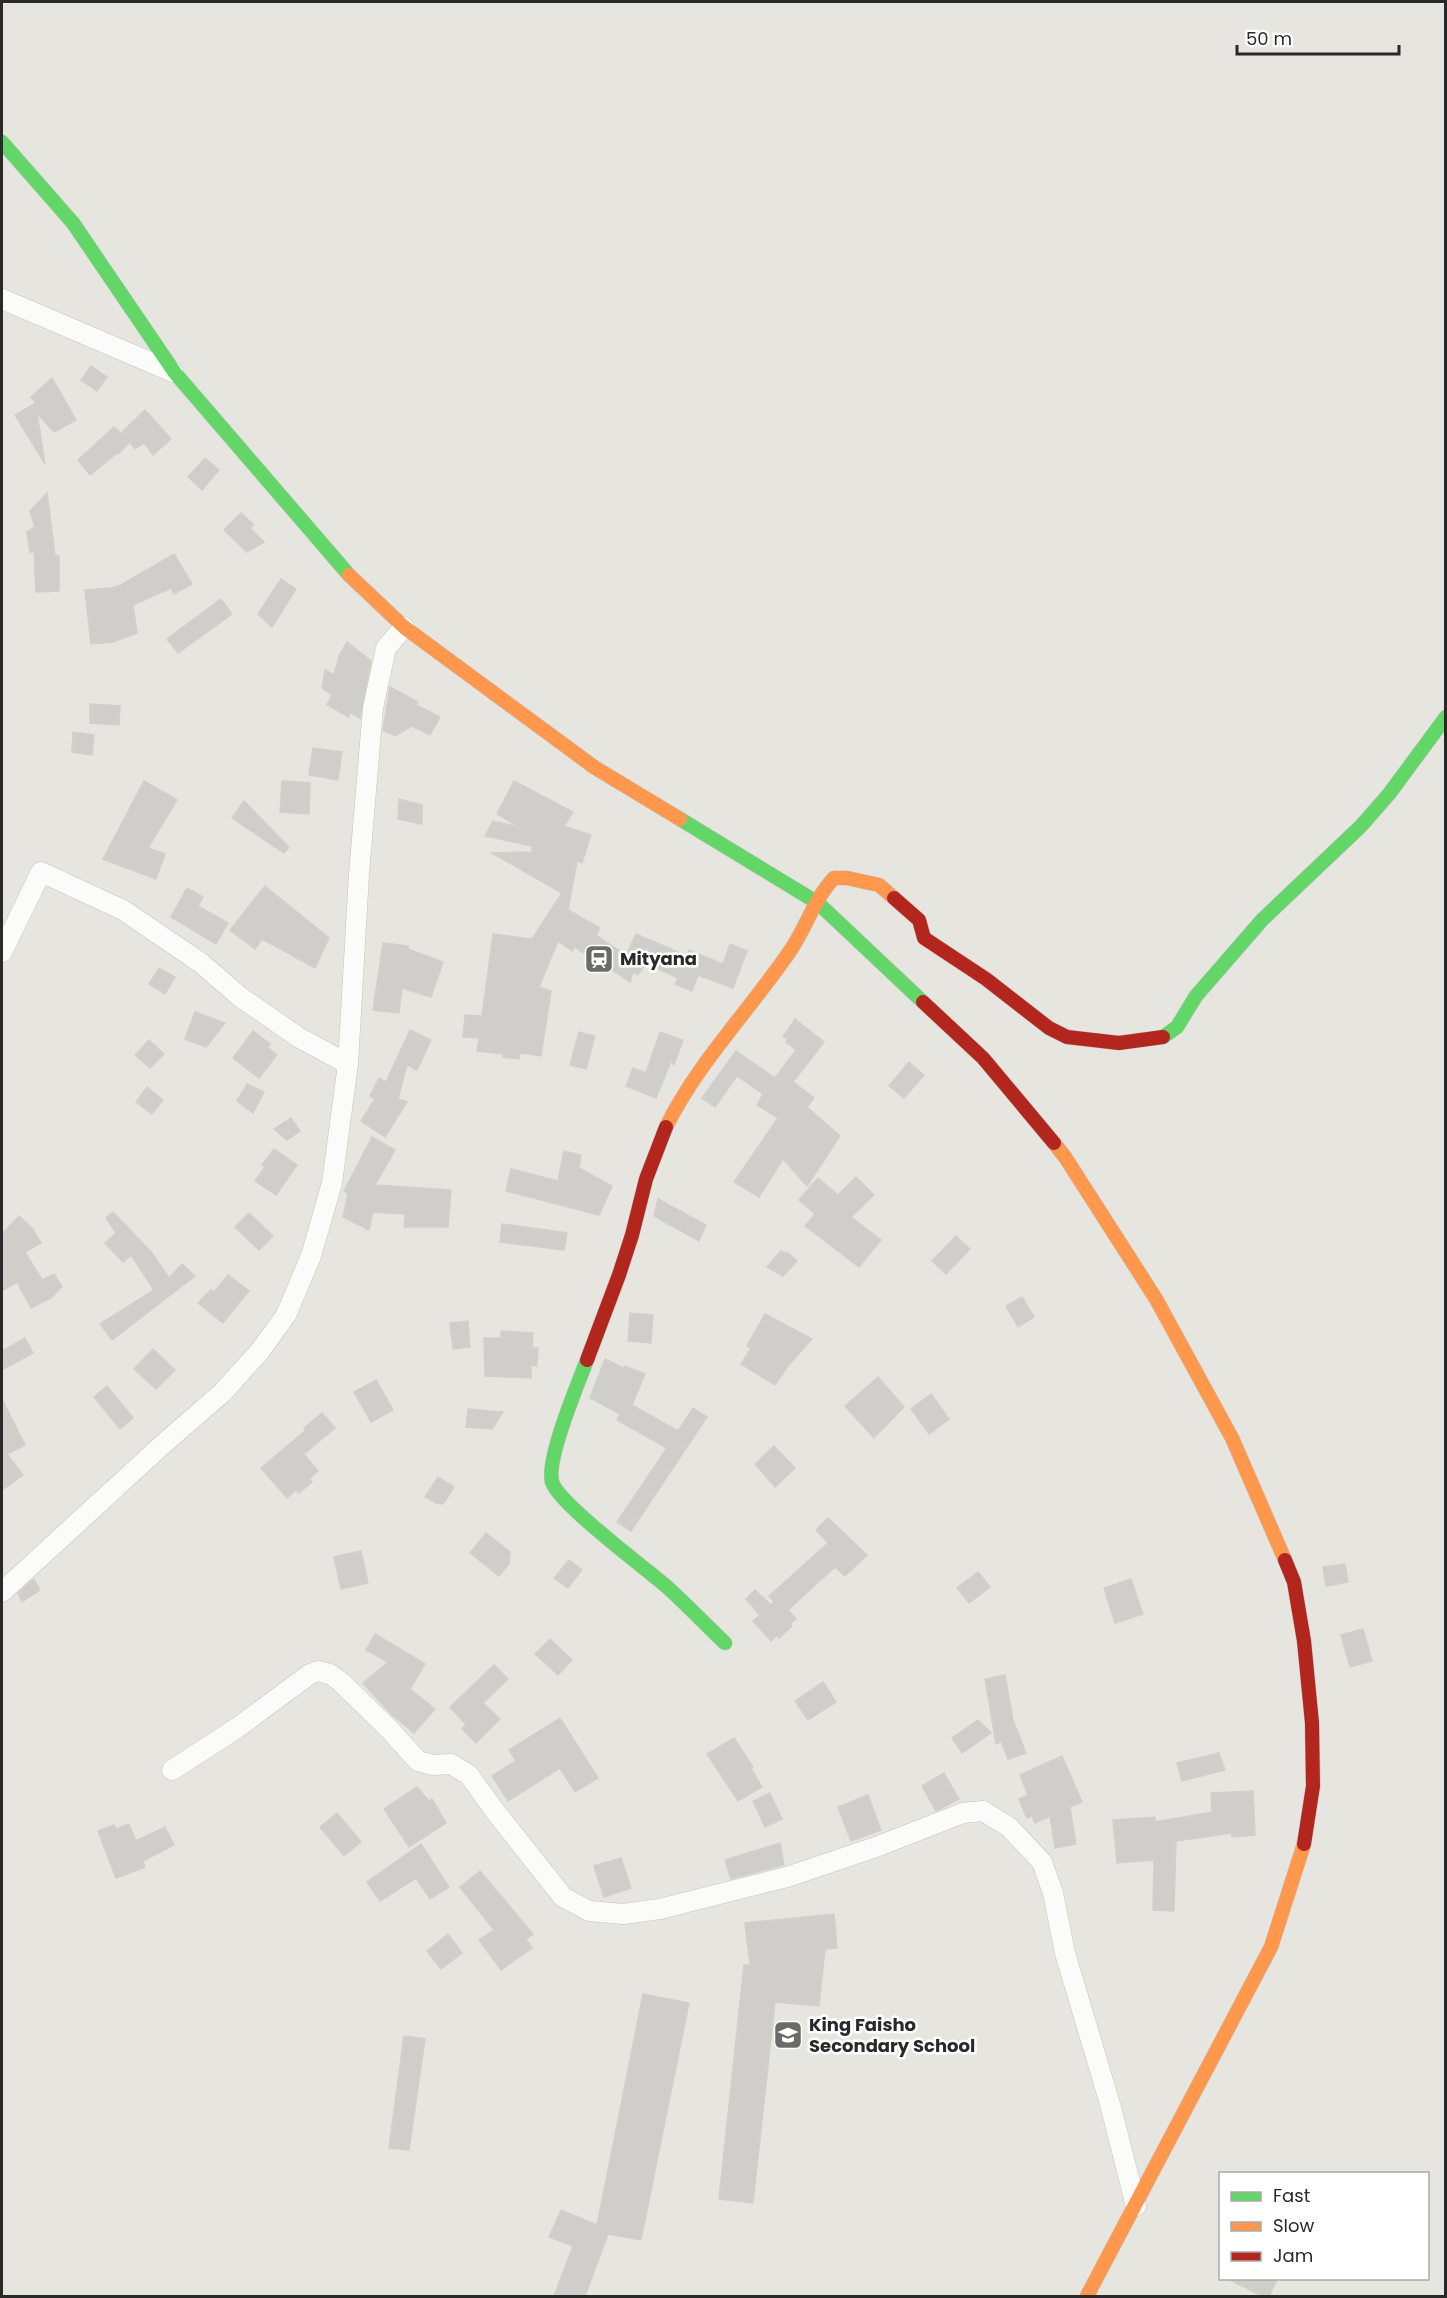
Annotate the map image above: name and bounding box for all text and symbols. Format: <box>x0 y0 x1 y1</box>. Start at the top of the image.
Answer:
scale bar <box>1237 18 1399 56</box>
text: 50 m <box>1246 26 1292 51</box>
station icon: Mityana <box>583 943 615 975</box>
place label: Mityana <box>620 946 697 971</box>
place label: King Faisho Secondary School <box>809 2012 975 2058</box>
school or university icon: King Faisho Secondary School <box>772 2019 804 2051</box>
legend <box>1219 2172 1429 2280</box>
text: Fast <box>1273 2183 1310 2208</box>
text: Slow <box>1273 2213 1315 2238</box>
text: Jam <box>1273 2243 1313 2268</box>

